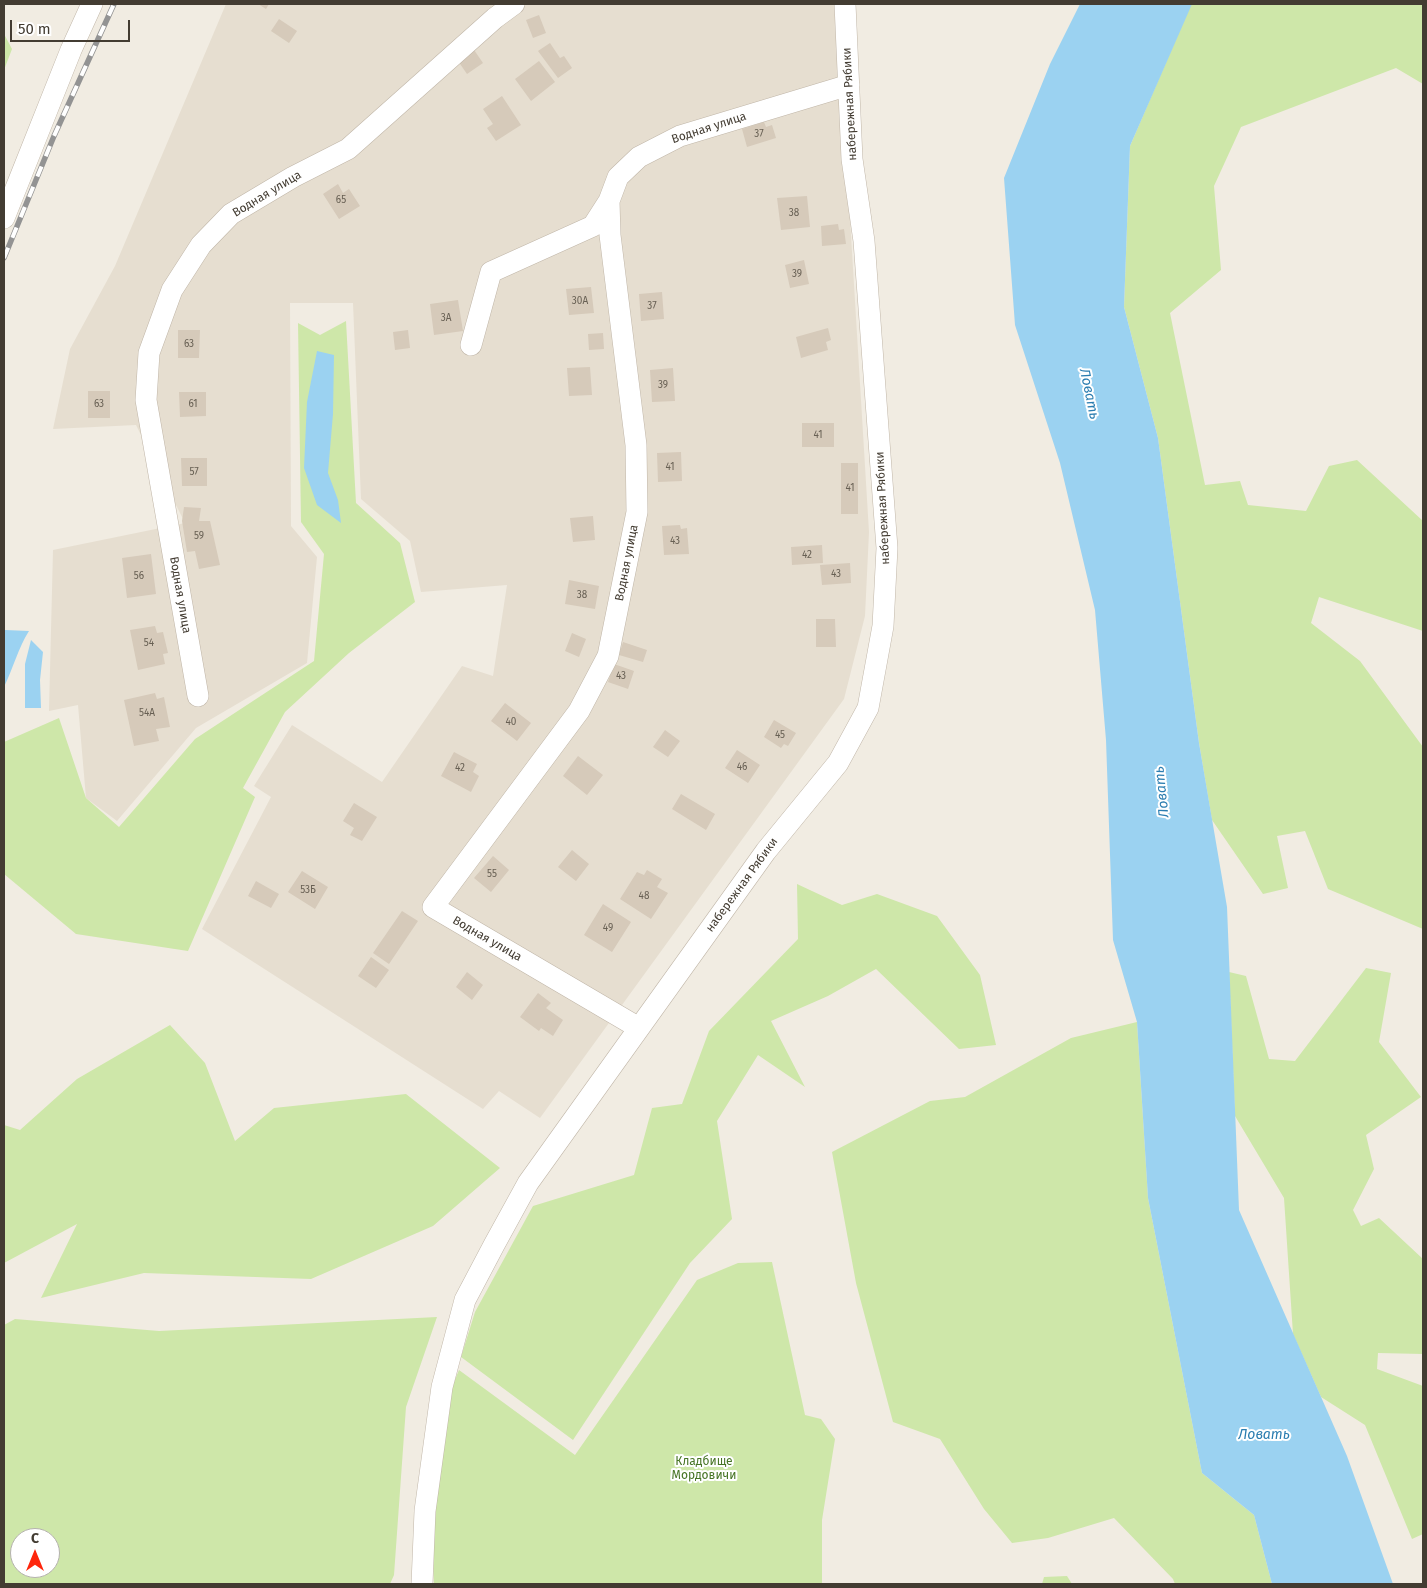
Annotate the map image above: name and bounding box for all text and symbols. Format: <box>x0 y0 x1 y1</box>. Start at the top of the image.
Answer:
scale bar <box>12 10 132 42</box>
text: 50 m <box>18 20 51 38</box>
street label: набережная Рябики <box>840 47 860 161</box>
street label: Водная улица <box>670 109 748 147</box>
house number: 37 <box>754 128 764 140</box>
street label: Водная улица <box>230 168 304 220</box>
house number: 65 <box>336 194 346 206</box>
house number: 38 <box>789 207 799 219</box>
house number: 39 <box>792 268 802 280</box>
house number: 30А <box>572 295 588 307</box>
house number: 37 <box>647 300 657 312</box>
house number: 3А <box>441 312 451 324</box>
house number: 63 <box>184 338 194 350</box>
water label: Ловать <box>1075 367 1103 421</box>
house number: 39 <box>658 379 668 391</box>
house number: 63 <box>94 398 104 410</box>
house number: 61 <box>188 398 198 410</box>
house number: 41 <box>813 429 823 441</box>
street label: набережная Рябики <box>873 451 893 565</box>
house number: 41 <box>665 461 675 473</box>
house number: 57 <box>189 466 199 478</box>
house number: 41 <box>845 482 855 494</box>
street label: Водная улица <box>613 523 641 603</box>
house number: 59 <box>194 530 204 542</box>
house number: 43 <box>670 535 680 547</box>
house number: 42 <box>802 549 812 561</box>
street label: Водная улица <box>166 555 194 635</box>
house number: 43 <box>831 568 841 580</box>
house number: 56 <box>134 570 144 582</box>
house number: 38 <box>577 589 587 601</box>
house number: 54 <box>144 637 154 649</box>
house number: 43 <box>616 670 626 682</box>
house number: 54А <box>139 707 155 719</box>
house number: 40 <box>506 716 516 728</box>
house number: 45 <box>775 729 785 741</box>
house number: 46 <box>737 761 747 773</box>
house number: 42 <box>455 762 465 774</box>
water label: Ловать <box>1151 765 1173 819</box>
street label: набережная Рябики <box>703 835 781 935</box>
house number: 55 <box>487 868 497 880</box>
house number: 53Б <box>300 884 316 896</box>
house number: 48 <box>639 890 649 902</box>
street label: Водная улица <box>450 913 524 965</box>
house number: 49 <box>603 922 613 934</box>
water label: Ловать <box>1238 1427 1290 1443</box>
park label: Кладбище Мордовичи <box>672 1455 736 1483</box>
north arrow <box>10 1528 60 1578</box>
text: С <box>31 1530 39 1547</box>

